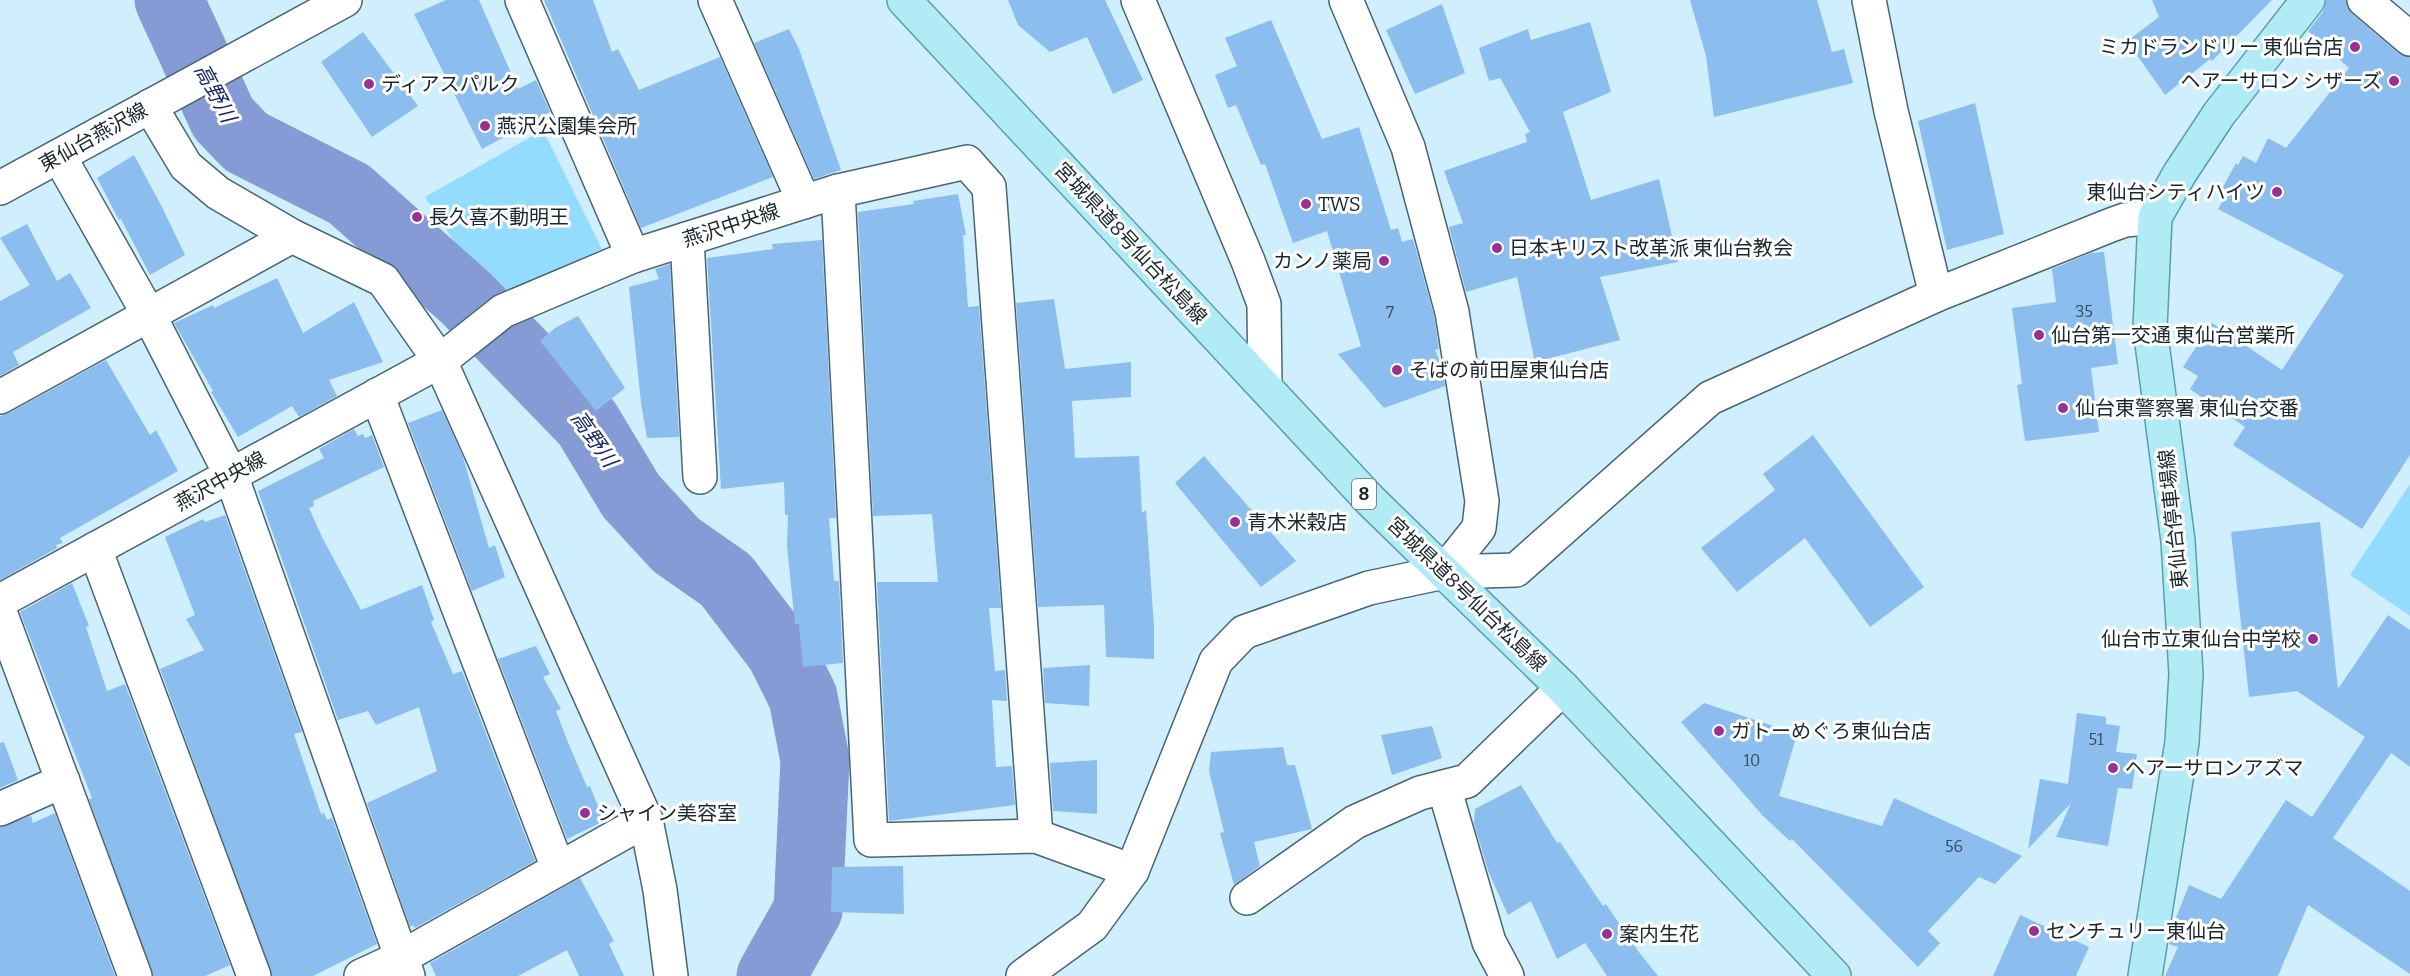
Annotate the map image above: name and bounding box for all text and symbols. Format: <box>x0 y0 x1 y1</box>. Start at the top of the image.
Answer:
place label: ミカドランドリー 東仙台店 <box>2099 35 2343 59</box>
marker: ミカドランドリー 東仙台店 <box>2348 40 2362 54</box>
water label: 高野川 <box>189 59 242 129</box>
place label: ヘアーサロン シザーズ <box>2181 69 2382 93</box>
place label: ディアスパルク <box>381 72 520 96</box>
marker: ヘアーサロン シザーズ <box>2387 74 2401 88</box>
marker: ディアスパルク <box>362 77 376 91</box>
street label: 東仙台燕沢線 <box>35 97 151 177</box>
place label: 燕沢公園集会所 <box>497 114 637 138</box>
marker: 燕沢公園集会所 <box>478 119 492 133</box>
street label: 宮城県道8号仙台松島線 <box>1050 157 1212 329</box>
place label: 東仙台シティハイツ <box>2087 180 2265 204</box>
marker: 東仙台シティハイツ <box>2270 185 2284 199</box>
place label: TWS <box>1318 192 1361 216</box>
marker: TWS <box>1299 197 1313 211</box>
street label: 燕沢中央線 <box>680 198 782 252</box>
place label: 長久喜不動明王 <box>429 205 569 229</box>
marker: 長久喜不動明王 <box>410 210 424 224</box>
place label: 日本キリスト改革派 東仙台教会 <box>1509 236 1793 260</box>
marker: 日本キリスト改革派 東仙台教会 <box>1490 241 1504 255</box>
place label: カンノ薬局 <box>1273 249 1372 273</box>
marker: カンノ薬局 <box>1377 254 1391 268</box>
house number: 35 <box>2075 302 2093 321</box>
house number: 7 <box>1386 303 1394 322</box>
place label: 仙台第一交通 東仙台営業所 <box>2051 323 2295 347</box>
marker: 仙台第一交通 東仙台営業所 <box>2032 328 2046 342</box>
place label: そばの前田屋東仙台店 <box>1409 358 1609 382</box>
marker: そばの前田屋東仙台店 <box>1390 363 1404 377</box>
place label: 仙台東警察署 東仙台交番 <box>2075 396 2299 420</box>
marker: 仙台東警察署 東仙台交番 <box>2056 401 2070 415</box>
water label: 高野川 <box>565 406 624 474</box>
street label: 燕沢中央線 <box>170 446 270 516</box>
street label: 東仙台停車場線 <box>2154 448 2192 590</box>
road number: 8 <box>1352 479 1376 509</box>
place label: 青木米穀店 <box>1247 510 1347 534</box>
street label: 宮城県道8号仙台松島線 <box>1382 512 1552 676</box>
marker: 青木米穀店 <box>1228 515 1242 529</box>
place label: 仙台市立東仙台中学校 <box>2101 627 2301 651</box>
marker: 仙台市立東仙台中学校 <box>2306 632 2320 646</box>
place label: ガトーめぐろ東仙台店 <box>1731 719 1931 743</box>
marker: ガトーめぐろ東仙台店 <box>1712 724 1726 738</box>
house number: 51 <box>2089 730 2104 749</box>
house number: 10 <box>1744 751 1760 770</box>
place label: ヘアーサロンアズマ <box>2125 756 2303 780</box>
marker: ヘアーサロンアズマ <box>2106 761 2120 775</box>
place label: シャイン美容室 <box>597 801 737 825</box>
marker: シャイン美容室 <box>578 806 592 820</box>
house number: 56 <box>1945 837 1963 856</box>
place label: センチュリー東仙台 <box>2046 919 2226 943</box>
place label: 案内生花 <box>1619 922 1699 946</box>
marker: センチュリー東仙台 <box>2027 924 2041 938</box>
marker: 案内生花 <box>1600 927 1614 941</box>

